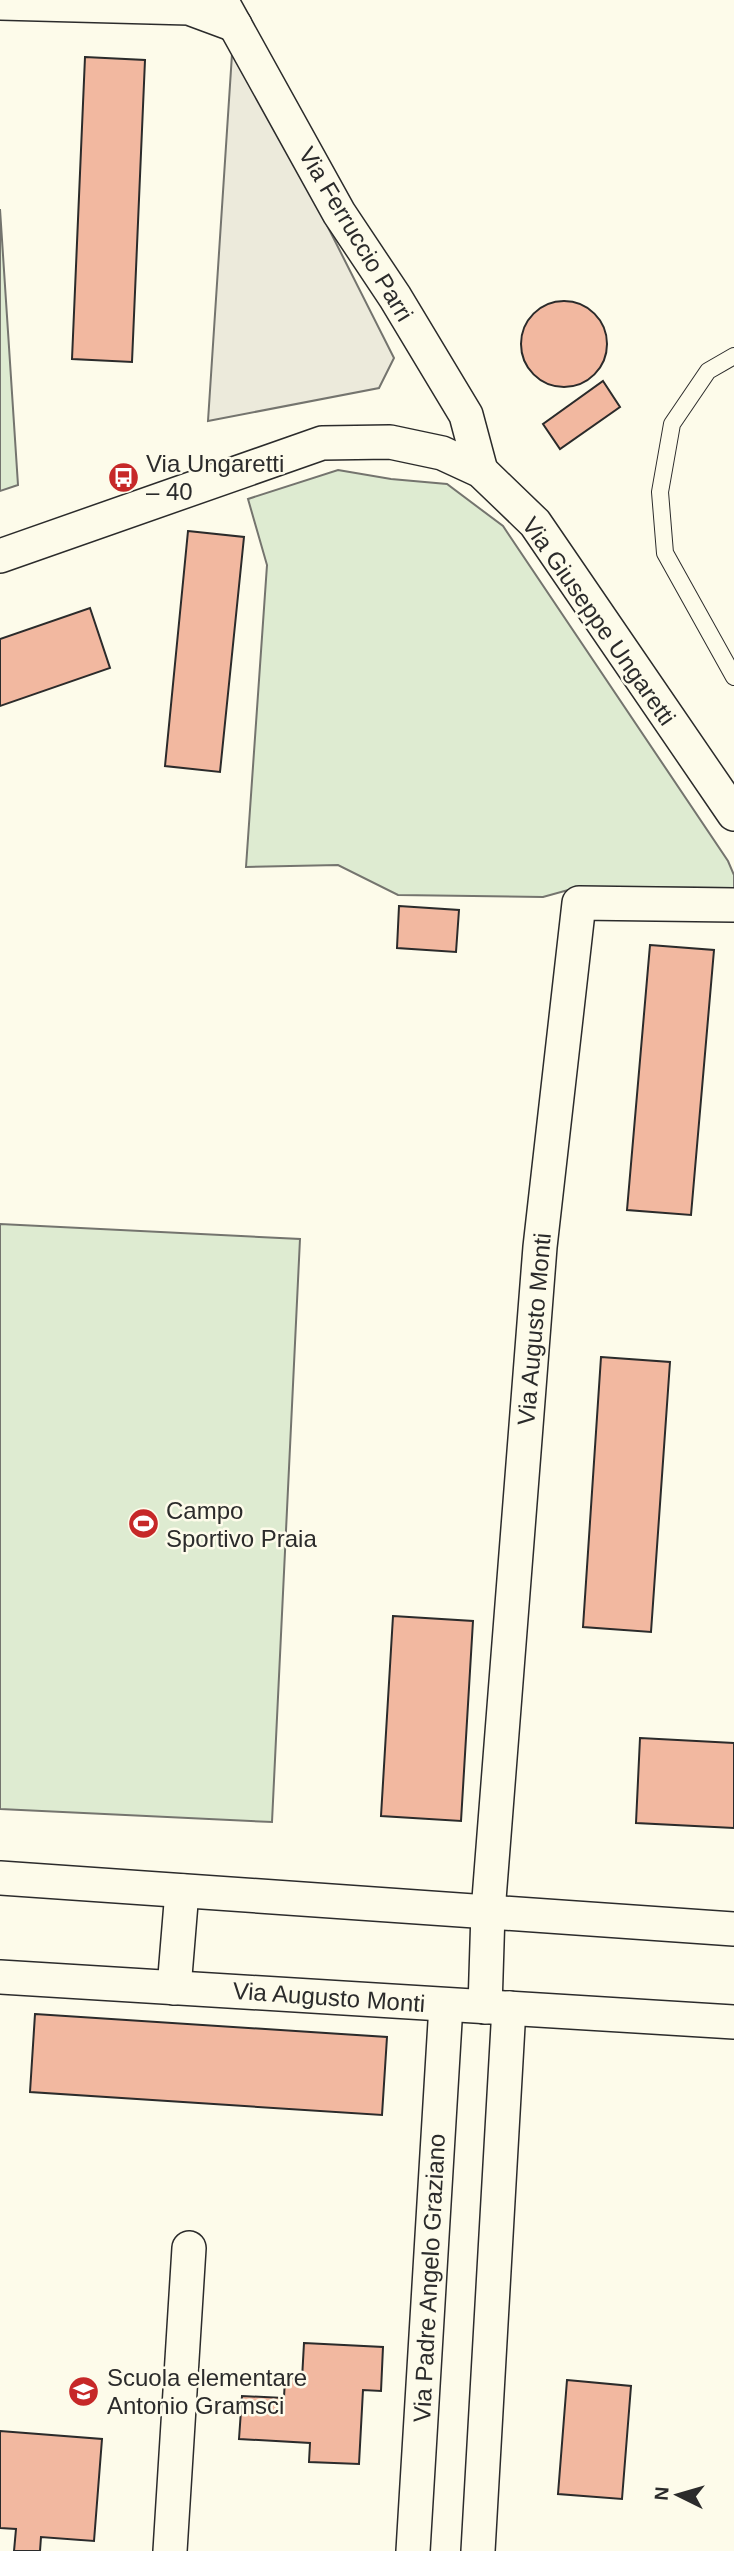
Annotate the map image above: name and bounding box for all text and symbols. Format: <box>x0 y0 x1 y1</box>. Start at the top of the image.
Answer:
street label: Via Ferruccio Parri <box>293 142 419 326</box>
place label: Via Ungaretti – 40 <box>146 450 284 505</box>
bus stop icon: Via Ungaretti – 40 <box>106 460 140 494</box>
street label: Via Giuseppe Ungaretti <box>517 512 681 730</box>
street label: Via Augusto Monti <box>512 1232 556 1426</box>
place label: Campo Sportivo Praia <box>166 1497 317 1552</box>
sports icon: Campo Sportivo Praia <box>126 1507 160 1541</box>
street label: Via Augusto Monti <box>232 1977 426 2017</box>
street label: Via Padre Angelo Graziano <box>408 2133 450 2423</box>
place label: Scuola elementare Antonio Gramsci <box>107 2364 307 2419</box>
school or university icon: Scuola elementare Antonio Gramsci <box>67 2374 101 2408</box>
north arrow <box>643 2460 713 2530</box>
text: N <box>651 2486 673 2501</box>

